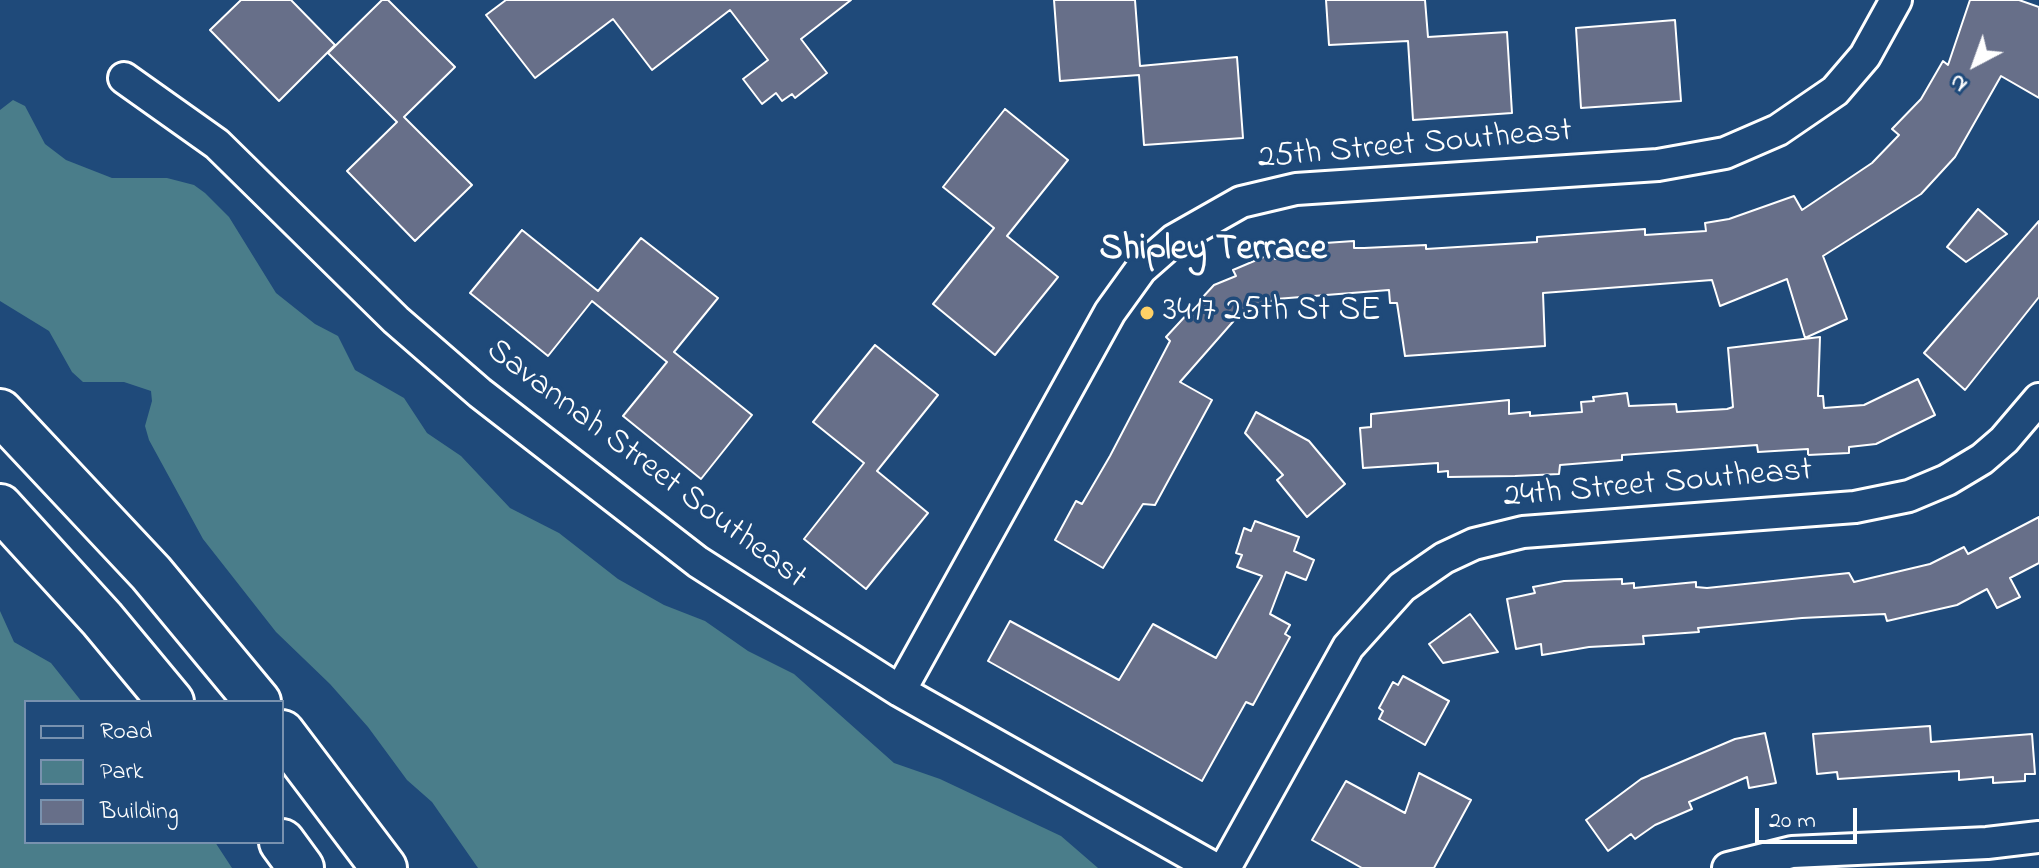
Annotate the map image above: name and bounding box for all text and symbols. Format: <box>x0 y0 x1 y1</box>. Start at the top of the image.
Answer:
north arrow <box>1935 24 2015 104</box>
text: N <box>1943 65 1975 99</box>
street label: 25th Street Southeast <box>1256 113 1574 181</box>
district label: Shipley Terrace <box>1099 230 1327 274</box>
place label: 3417 25th St SE <box>1163 293 1381 333</box>
marker: 3417 25th St SE <box>1138 304 1156 322</box>
street label: Savannah Street Southeast <box>477 332 813 600</box>
street label: 24th Street Southeast <box>1502 452 1814 520</box>
legend <box>24 700 284 844</box>
text: Road <box>100 715 152 750</box>
text: Park <box>100 755 143 790</box>
scale bar <box>1759 792 1861 842</box>
text: Building <box>100 795 179 830</box>
text: 20 m <box>1769 804 1816 839</box>

